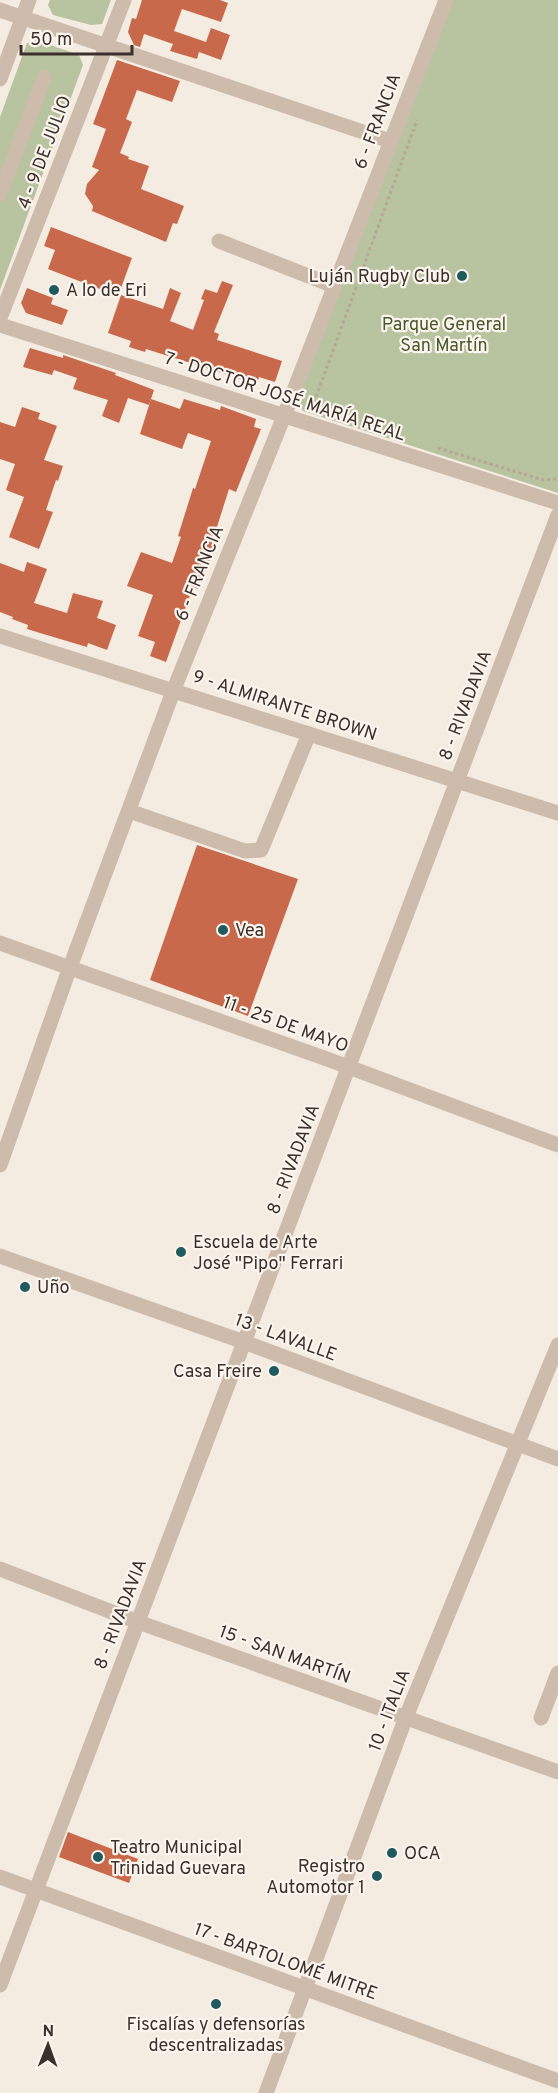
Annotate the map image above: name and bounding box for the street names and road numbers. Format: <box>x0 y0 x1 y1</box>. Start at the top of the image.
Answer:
street label: 6 - FRANCIA <box>350 70 407 173</box>
street label: 4 - 9 DE JULIO <box>13 93 78 212</box>
street label: 7 - DOCTOR JOSÉ MARÍA REAL <box>161 346 409 447</box>
street label: 6 - FRANCIA <box>171 522 230 625</box>
street label: 8 - RIVADAVIA <box>435 647 498 764</box>
street label: 9 - ALMIRANTE BROWN <box>189 666 380 747</box>
street label: 11 - 25 DE MAYO <box>220 992 351 1059</box>
street label: 8 - RIVADAVIA <box>263 1101 326 1218</box>
street label: 13 - LAVALLE <box>231 1309 340 1368</box>
street label: 8 - RIVADAVIA <box>90 1556 153 1673</box>
street label: 15 - SAN MARTÍN <box>216 1619 354 1690</box>
street label: 10 - ITALIA <box>364 1666 417 1755</box>
street label: 17 - BARTOLOMÉ MITRE <box>191 1917 381 2006</box>

